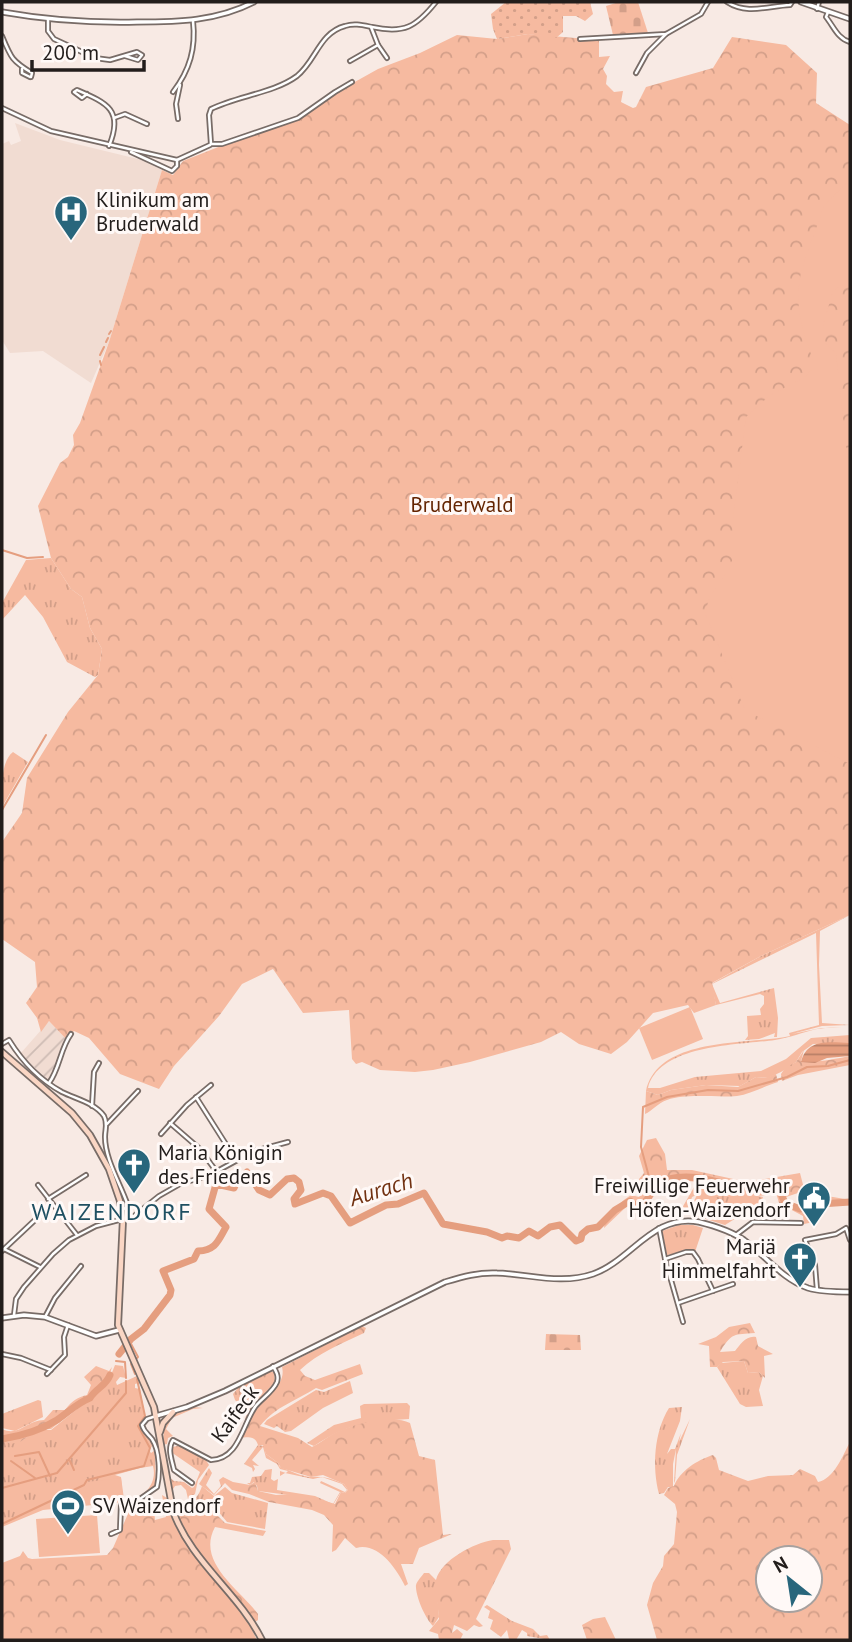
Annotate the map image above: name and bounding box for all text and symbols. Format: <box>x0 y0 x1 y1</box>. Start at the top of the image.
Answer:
scale bar <box>32 28 144 72</box>
text: 200 m <box>42 39 99 66</box>
place label: Klinikum am Bruderwald <box>96 186 209 237</box>
hospital icon: Klinikum am Bruderwald <box>52 193 90 242</box>
park label: Bruderwald <box>410 491 514 518</box>
place label: Maria Königin des Friedens <box>158 1139 282 1190</box>
church icon: Maria Königin des Friedens <box>115 1146 153 1195</box>
water label: Aurach <box>345 1165 416 1212</box>
place label: Freiwillige Feuerwehr Höfen-Waizendorf <box>594 1172 791 1223</box>
public building icon: Freiwillige Feuerwehr Höfen-Waizendorf <box>795 1179 833 1228</box>
district label: WAIZENDORF <box>31 1196 193 1227</box>
place label: Mariä Himmelfahrt <box>662 1233 776 1284</box>
church icon: Mariä Himmelfahrt <box>781 1240 819 1289</box>
street label: Kaifeck <box>205 1380 265 1448</box>
sports icon: SV Waizendorf <box>49 1487 87 1536</box>
place label: SV Waizendorf <box>92 1492 221 1519</box>
north arrow <box>754 1544 824 1614</box>
text: N <box>769 1551 792 1578</box>

